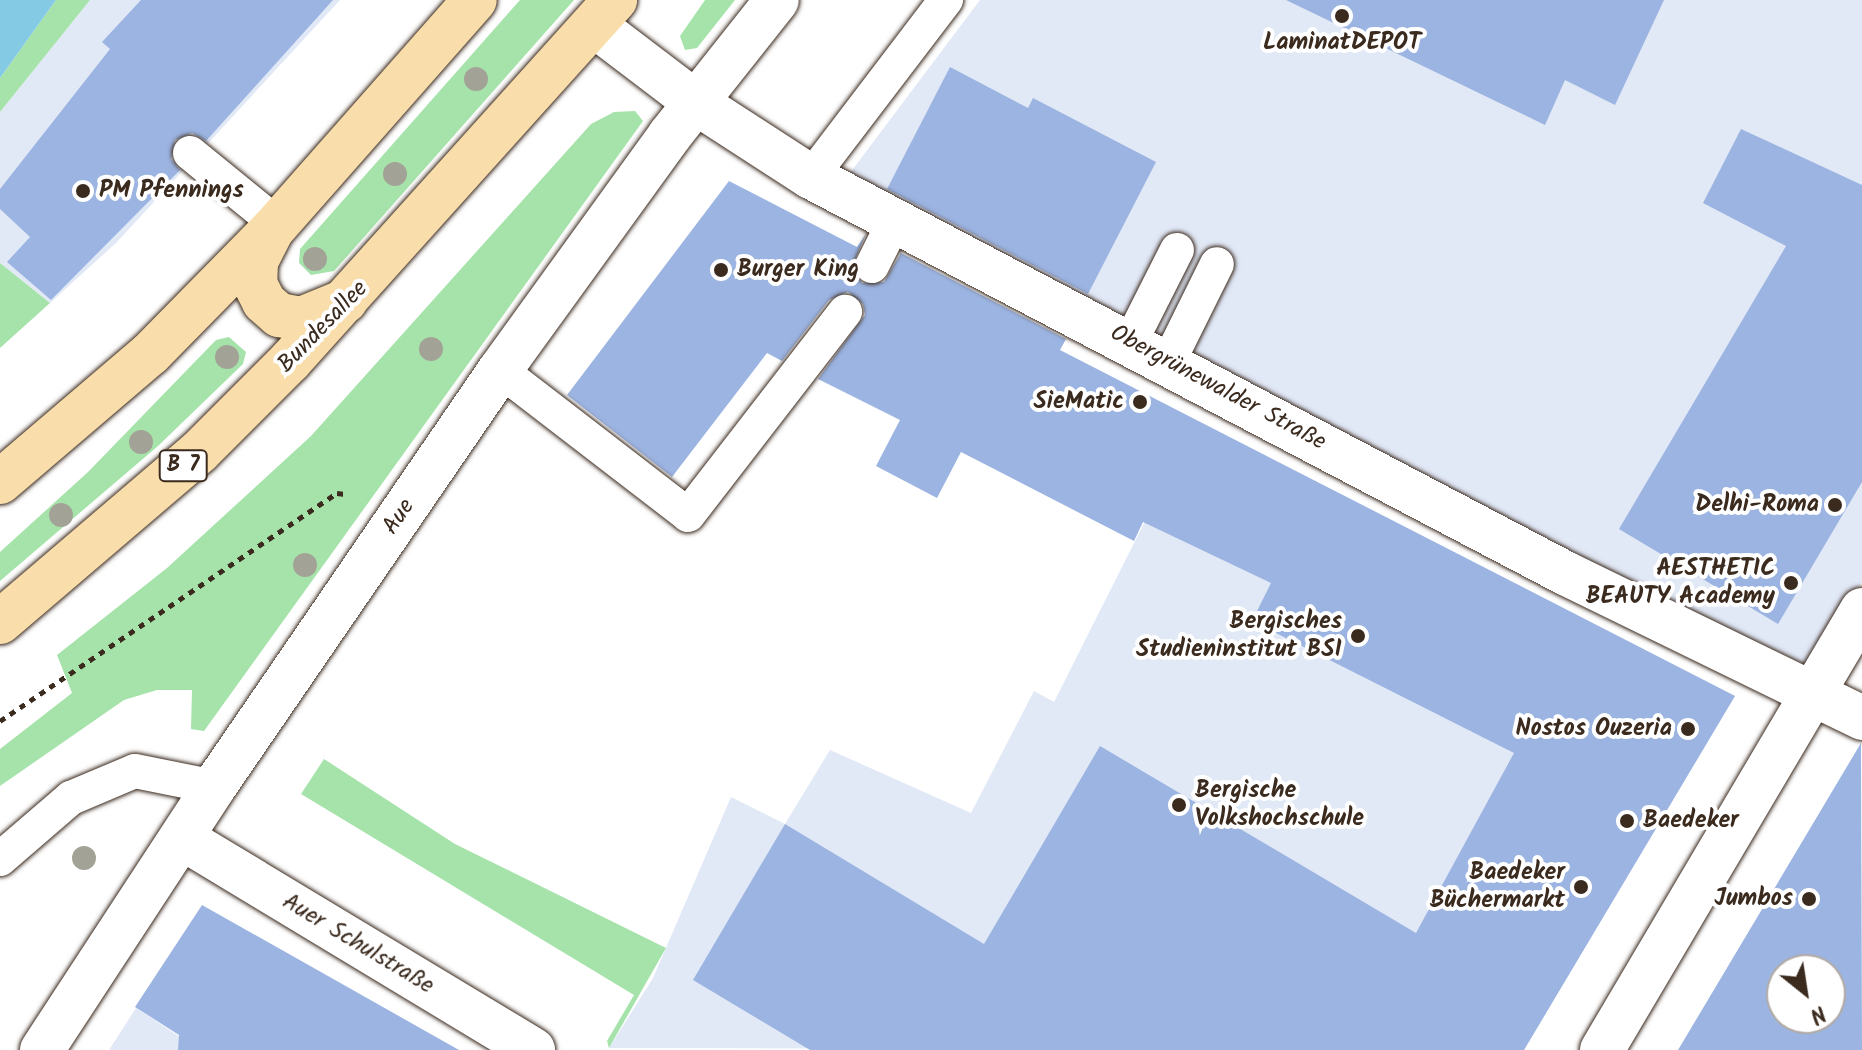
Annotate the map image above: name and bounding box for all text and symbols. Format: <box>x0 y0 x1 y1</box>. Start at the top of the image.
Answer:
marker: LaminatDEPOT <box>1333 7 1351 25</box>
place label: LaminatDEPOT <box>1263 29 1421 57</box>
place label: PM Pfennings <box>99 177 244 205</box>
marker: PM Pfennings <box>74 182 92 200</box>
place label: Burger King <box>737 256 859 284</box>
marker: Burger King <box>712 261 730 279</box>
street label: Bundesallee <box>272 275 374 379</box>
street label: Obergrünewalder Straße <box>1105 319 1331 457</box>
place label: SieMatic <box>1034 388 1124 416</box>
marker: SieMatic <box>1131 393 1149 411</box>
road number: B 7 <box>157 448 209 484</box>
place label: Delhi-Roma <box>1695 491 1819 519</box>
street label: Aue <box>377 494 421 540</box>
marker: Delhi-Roma <box>1826 496 1844 514</box>
place label: AESTHETIC BEAUTY Academy <box>1586 555 1775 611</box>
marker: AESTHETIC BEAUTY Academy <box>1782 574 1800 592</box>
place label: Bergisches Studieninstitut BSI <box>1136 608 1342 664</box>
marker: Bergisches Studieninstitut BSI <box>1349 627 1367 645</box>
place label: Nostos Ouzeria <box>1516 715 1672 743</box>
marker: Nostos Ouzeria <box>1679 720 1697 738</box>
place label: Bergische Volkshochschule <box>1195 777 1364 833</box>
marker: Bergische Volkshochschule <box>1170 796 1188 814</box>
place label: Baedeker <box>1643 807 1739 835</box>
marker: Baedeker <box>1618 812 1636 830</box>
place label: Baedeker Büchermarkt <box>1430 859 1565 915</box>
marker: Baedeker Büchermarkt <box>1572 878 1590 896</box>
place label: Jumbos <box>1714 885 1793 913</box>
street label: Auer Schulstraße <box>277 887 439 1001</box>
marker: Jumbos <box>1800 890 1818 908</box>
north arrow <box>1766 954 1846 1034</box>
text: N <box>1802 995 1832 1032</box>

